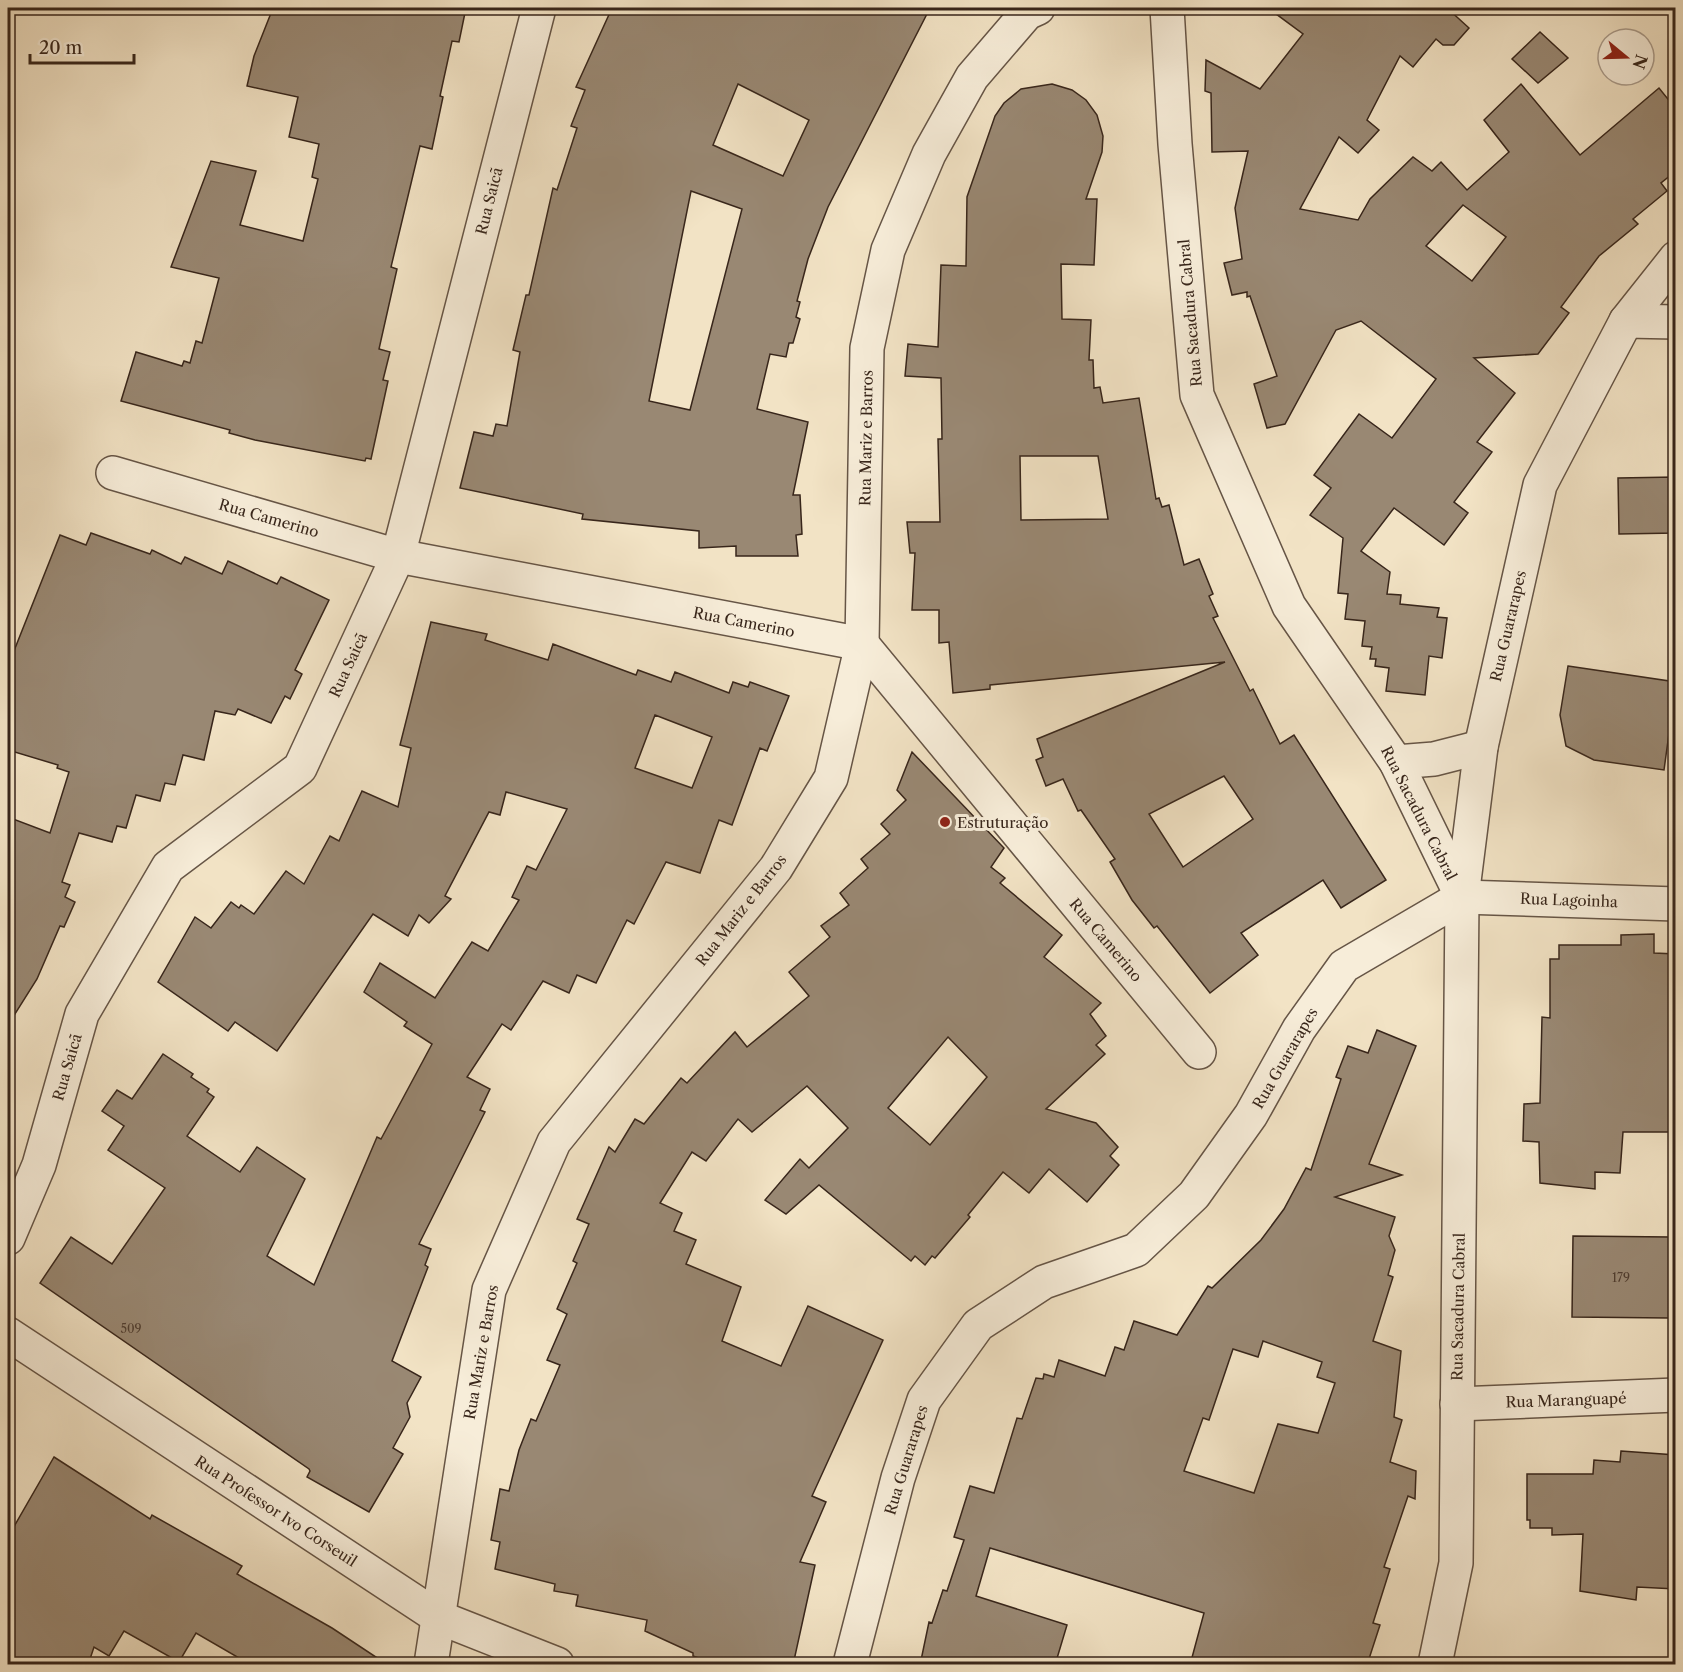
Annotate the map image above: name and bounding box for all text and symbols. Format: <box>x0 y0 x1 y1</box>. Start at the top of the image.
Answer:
scale bar <box>30 27 134 65</box>
north arrow <box>1596 27 1656 87</box>
text: 20 m <box>39 37 83 59</box>
text: N <box>1628 52 1652 72</box>
street label: Rua Saicã <box>471 165 507 237</box>
street label: Rua Sacadura Cabral <box>1174 238 1206 388</box>
street label: Rua Mariz e Barros <box>855 370 877 506</box>
street label: Rua Camerino <box>217 495 321 541</box>
street label: Rua Guararapes <box>1486 568 1530 684</box>
street label: Rua Camerino <box>692 603 796 641</box>
street label: Rua Saicã <box>325 630 371 700</box>
street label: Rua Sacadura Cabral <box>1377 743 1461 884</box>
place label: Estruturação <box>957 813 1048 832</box>
marker: Estruturação <box>938 815 952 829</box>
street label: Rua Mariz e Barros <box>692 850 790 970</box>
street label: Rua Lagoinha <box>1520 889 1618 911</box>
street label: Rua Camerino <box>1066 894 1146 986</box>
street label: Rua Guararapes <box>1248 1004 1322 1112</box>
street label: Rua Saicã <box>48 1031 86 1103</box>
street label: Rua Sacadura Cabral <box>1447 1232 1469 1381</box>
house number: 179 <box>1612 1270 1630 1285</box>
street label: Rua Mariz e Barros <box>460 1283 502 1421</box>
house number: 509 <box>120 1321 142 1336</box>
street label: Rua Maranguapé <box>1505 1388 1627 1412</box>
street label: Rua Guararapes <box>880 1403 932 1517</box>
street label: Rua Professor Ivo Corseuil <box>191 1451 361 1571</box>

